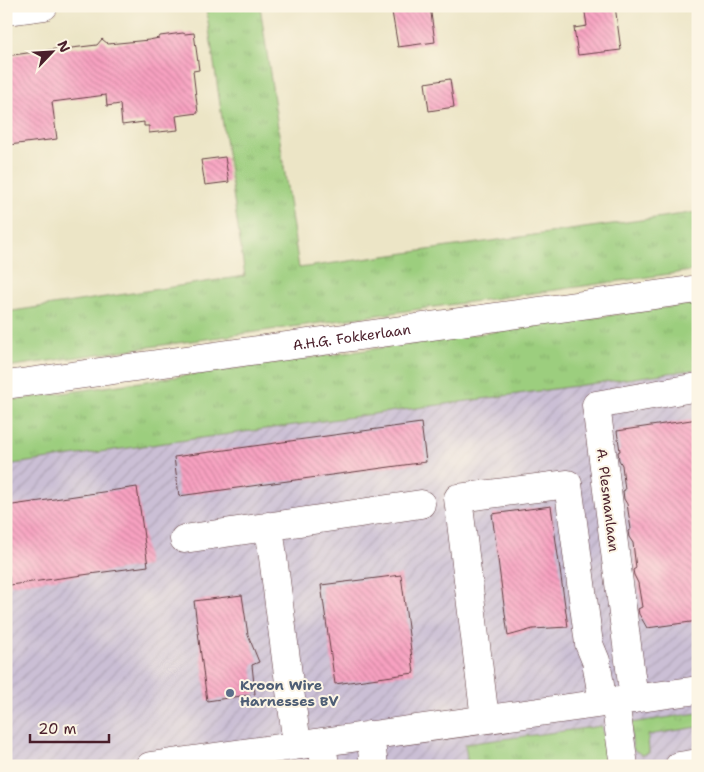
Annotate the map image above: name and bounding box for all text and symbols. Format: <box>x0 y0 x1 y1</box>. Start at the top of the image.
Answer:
north arrow <box>28 28 78 78</box>
text: N <box>53 38 74 55</box>
street label: A.H.G. Fokkerlaan <box>292 320 412 354</box>
street label: A. Plesmanlaan <box>593 447 623 553</box>
place label: Kroon Wire Harnesses BV <box>240 676 338 710</box>
marker: Kroon Wire Harnesses BV <box>224 687 236 699</box>
scale bar <box>30 712 109 744</box>
text: 20 m <box>38 719 77 739</box>

